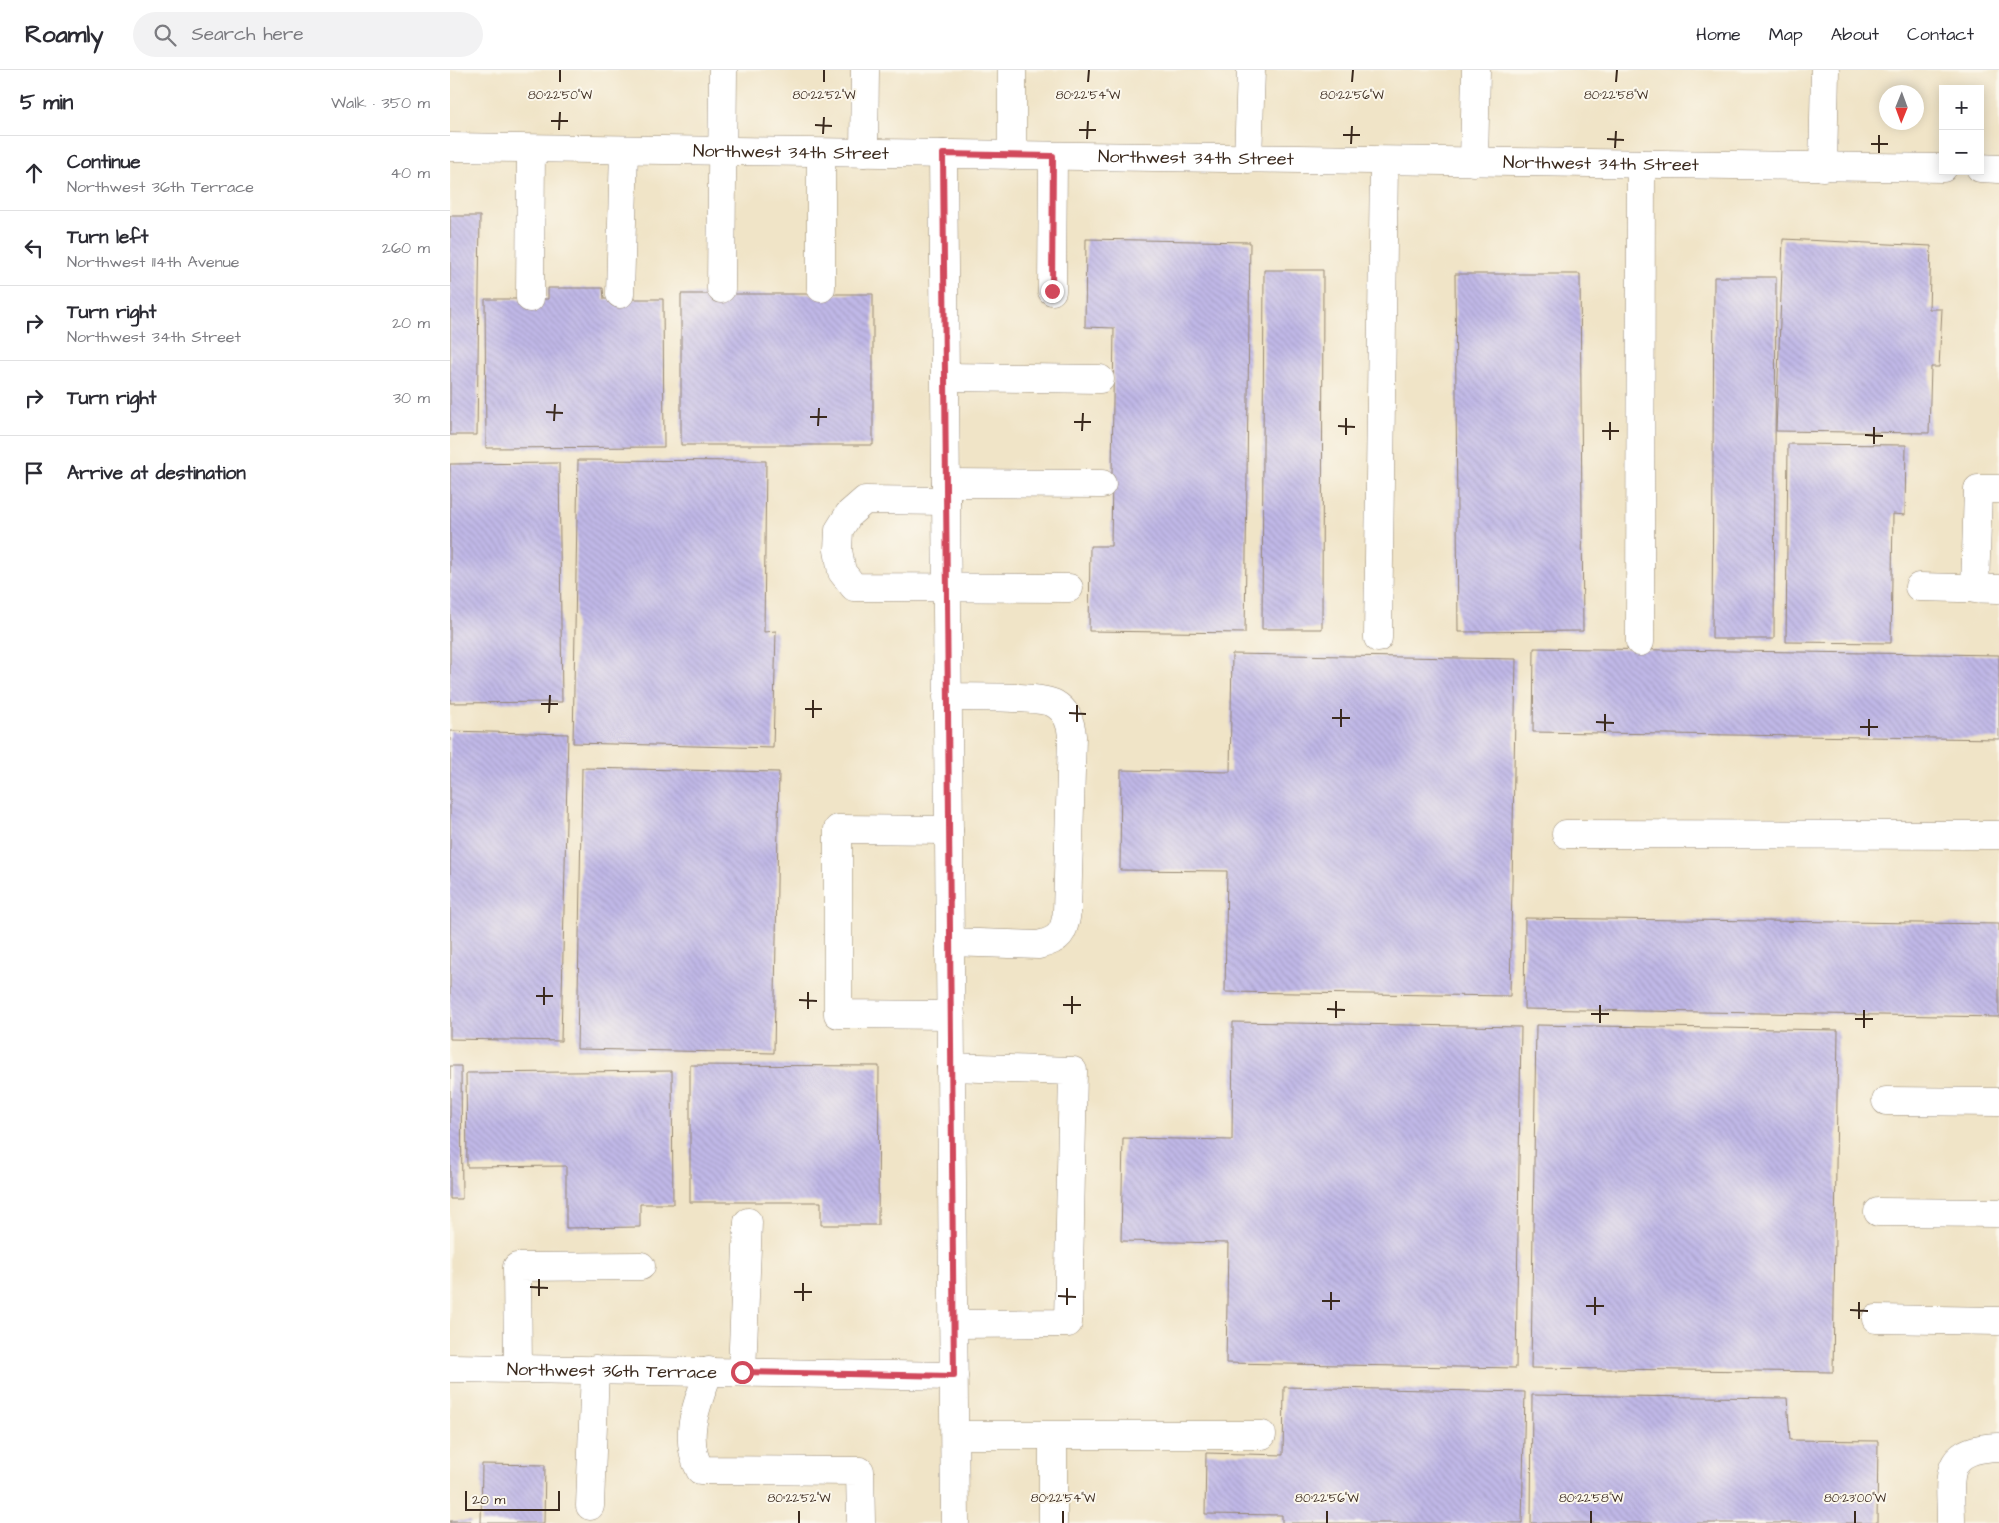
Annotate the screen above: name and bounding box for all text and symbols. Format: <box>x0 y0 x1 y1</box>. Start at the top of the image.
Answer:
search box <box>133 12 483 57</box>
text: Roamly <box>25 18 103 52</box>
icon: search <box>151 21 179 49</box>
text: Search here <box>191 21 304 48</box>
text: Home <box>1696 22 1741 47</box>
text: Map <box>1769 22 1803 47</box>
text: About <box>1831 22 1879 47</box>
text: Contact <box>1907 22 1974 47</box>
north arrow <box>1879 85 1924 130</box>
map controls <box>1939 85 1984 175</box>
button: + <box>1939 85 1984 130</box>
text: 80°22'50"W <box>528 87 593 104</box>
text: 80°22'52"W <box>792 87 856 104</box>
text: 80°22'54"W <box>1056 87 1121 104</box>
text: 80°22'56"W <box>1320 87 1385 104</box>
text: 80°22'58"W <box>1584 87 1649 104</box>
text: 5 min <box>20 88 73 117</box>
text: Walk · 350 m <box>331 92 430 114</box>
button: − <box>1939 130 1984 175</box>
street label: Northwest 34th Street <box>693 138 890 166</box>
street label: Northwest 34th Street <box>1098 144 1295 171</box>
text: Continue <box>67 149 141 176</box>
street label: Northwest 34th Street <box>1503 149 1700 177</box>
icon: ahead <box>20 159 48 187</box>
text: 40 m <box>390 162 430 184</box>
text: Northwest 36th Terrace <box>67 176 254 198</box>
text: Turn left <box>67 224 148 251</box>
icon: left <box>20 234 48 262</box>
text: 260 m <box>382 237 430 259</box>
text: Northwest 114th Avenue <box>67 251 240 273</box>
route end <box>1041 280 1064 303</box>
text: Turn right <box>67 299 156 326</box>
icon: right <box>20 309 48 337</box>
text: 20 m <box>392 312 430 334</box>
text: Northwest 34th Street <box>67 326 241 348</box>
icon: right <box>20 384 48 412</box>
text: Turn right <box>67 385 156 412</box>
text: 30 m <box>393 387 430 409</box>
icon: arrive <box>20 459 48 487</box>
text: Arrive at destination <box>67 460 246 487</box>
street label: Northwest 36th Terrace <box>507 1356 718 1385</box>
route start <box>731 1361 754 1384</box>
scale bar <box>465 1488 560 1511</box>
text: 20 m <box>472 1490 505 1510</box>
text: 80°22'52"W <box>767 1490 831 1507</box>
text: 80°22'54"W <box>1031 1490 1096 1507</box>
text: 80°22'56"W <box>1295 1490 1360 1507</box>
text: 80°22'58"W <box>1559 1490 1624 1507</box>
text: 80°23'00"W <box>1824 1490 1887 1507</box>

